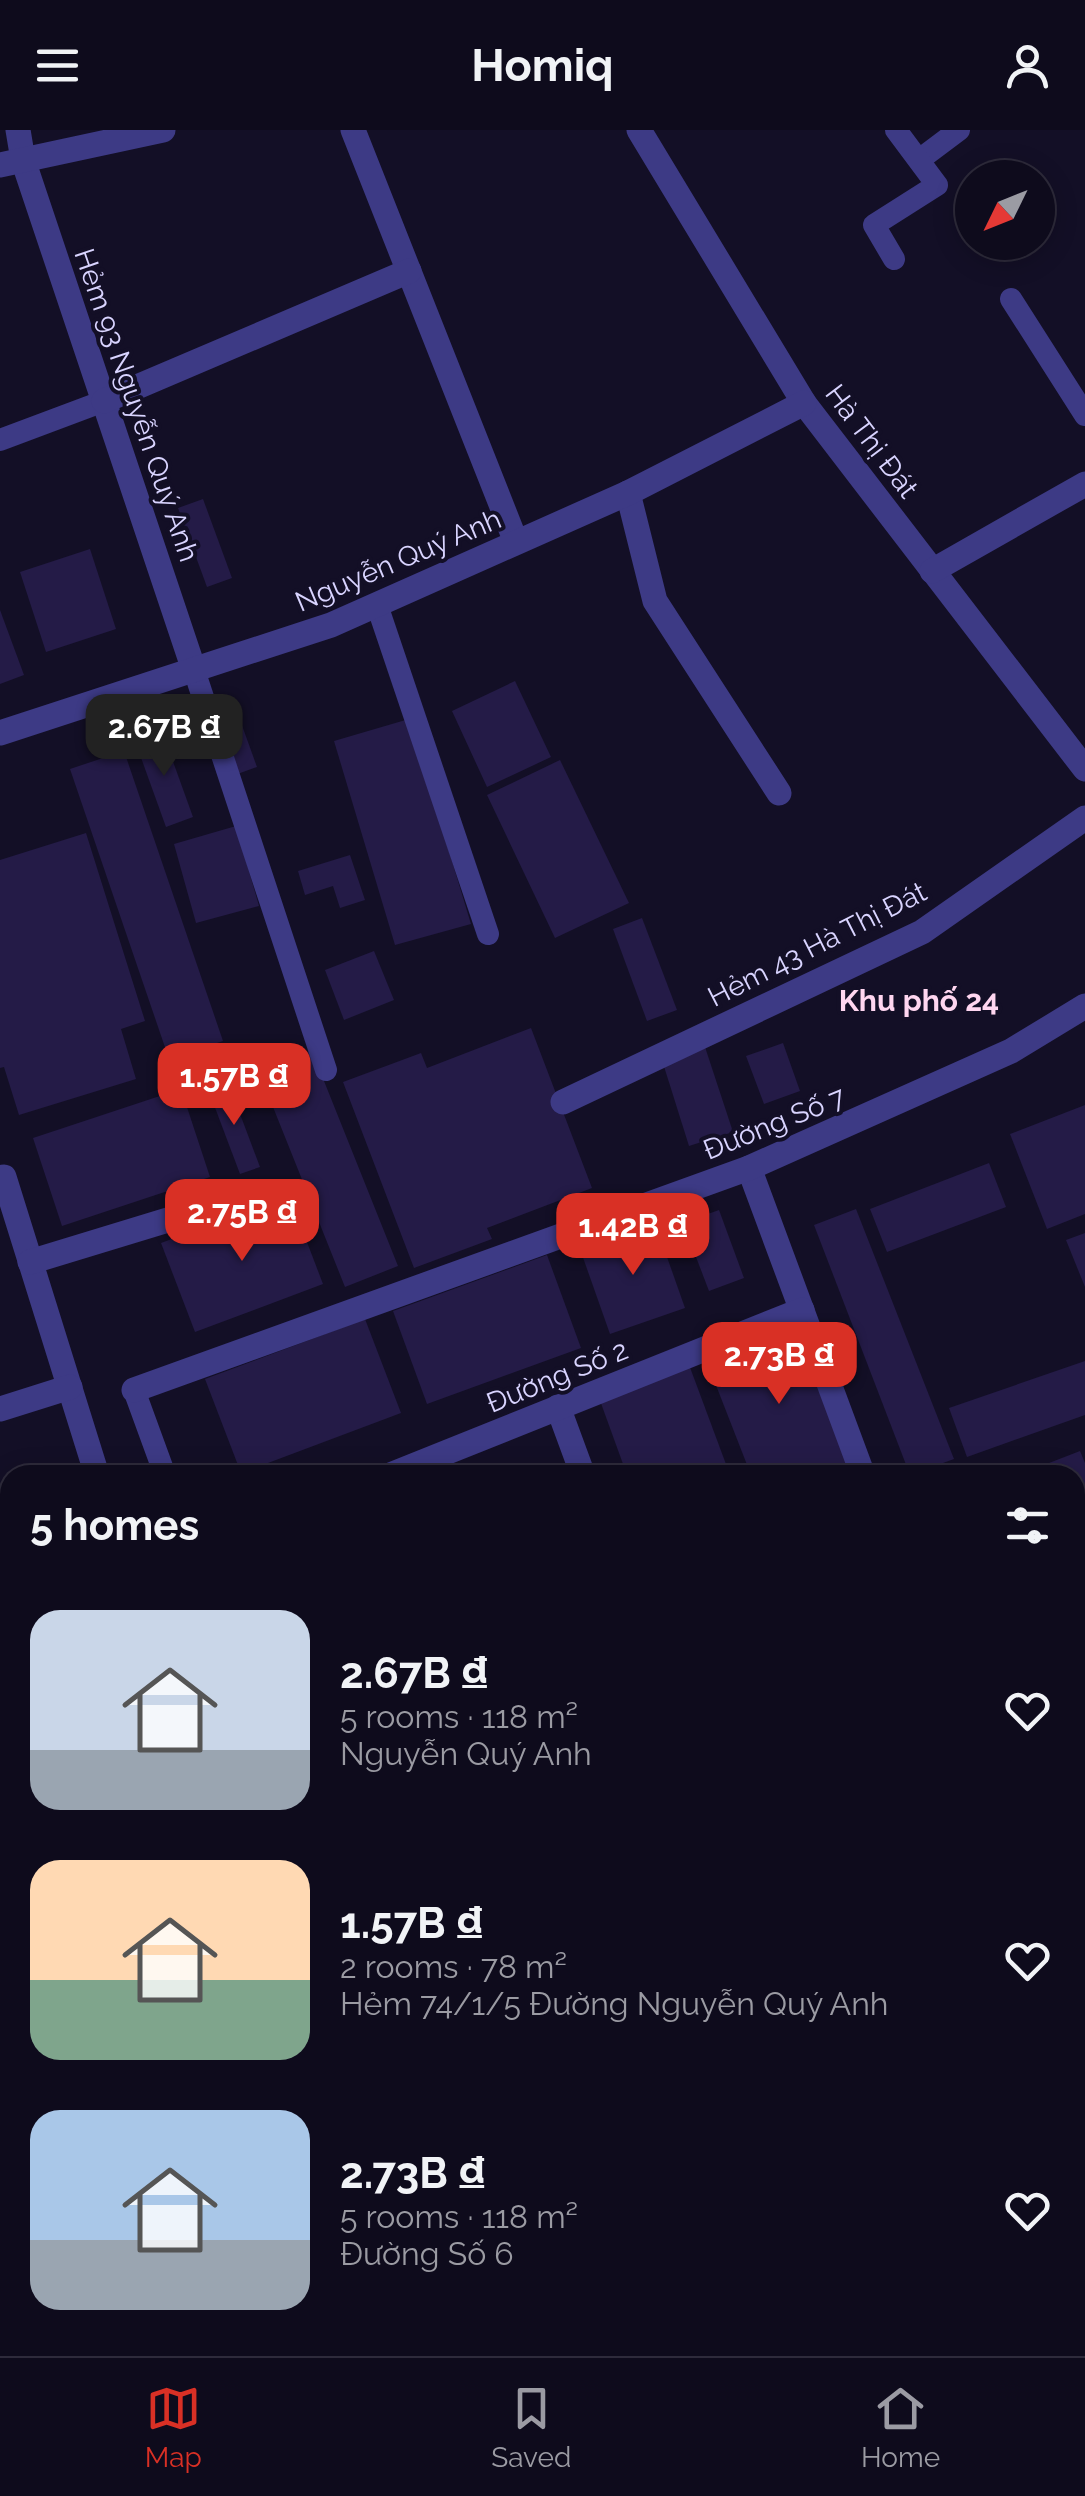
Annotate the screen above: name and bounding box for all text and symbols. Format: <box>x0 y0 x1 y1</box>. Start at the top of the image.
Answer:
icon: menu <box>30 38 85 93</box>
icon: person <box>1000 38 1055 93</box>
text: Homiq <box>471 39 614 92</box>
north arrow <box>955 160 1055 260</box>
map controls <box>955 160 1055 260</box>
street label: Hẻm 93 Nguyễn Quý Anh <box>67 244 206 566</box>
street label: Hà Thị Đát <box>818 378 925 505</box>
street label: Nguyễn Quý Anh <box>290 502 506 619</box>
pin: 2.67B ₫ <box>72 694 256 779</box>
text: 2.67B ₫ <box>108 708 220 745</box>
street label: Hẻm 43 Hà Thị Đát <box>702 875 933 1014</box>
district label: Khu phố 24 <box>839 983 999 1018</box>
pin: 1.57B ₫ <box>142 1043 326 1128</box>
text: 1.57B ₫ <box>180 1057 288 1094</box>
street label: Đường Số 7 <box>698 1080 850 1167</box>
pin: 2.75B ₫ <box>150 1179 334 1264</box>
text: 2.75B ₫ <box>187 1193 297 1230</box>
pin: 1.42B ₫ <box>541 1193 725 1278</box>
text: 1.42B ₫ <box>578 1207 688 1244</box>
pin: 2.73B ₫ <box>687 1322 871 1407</box>
street label: Đường Số 2 <box>482 1333 633 1420</box>
text: 2.73B ₫ <box>724 1336 834 1373</box>
icon: filters <box>1000 1498 1055 1553</box>
text: 5 homes <box>30 1501 199 1550</box>
text: 2.67B ₫ <box>340 1649 488 1698</box>
icon: home <box>110 1650 230 1770</box>
icon: heart <box>1000 1683 1055 1738</box>
text: 5 rooms · 118 m² <box>340 1698 578 1735</box>
text: Nguyễn Quý Anh <box>340 1735 592 1772</box>
text: 1.57B ₫ <box>340 1899 483 1948</box>
icon: home <box>110 1900 230 2020</box>
icon: heart <box>1000 1933 1055 1988</box>
text: 2 rooms · 78 m² <box>340 1948 567 1985</box>
text: Hẻm 74/1/5 Đường Nguyễn Quý Anh <box>340 1985 889 2022</box>
text: 2.73B ₫ <box>340 2149 485 2198</box>
icon: home <box>110 2150 230 2270</box>
icon: heart <box>1000 2183 1055 2238</box>
text: 5 rooms · 118 m² <box>340 2198 578 2235</box>
text: Đường Số 6 <box>340 2235 514 2272</box>
tab: Map <box>145 2381 202 2474</box>
tab: Saved <box>491 2381 571 2474</box>
tab: Home <box>861 2381 940 2474</box>

